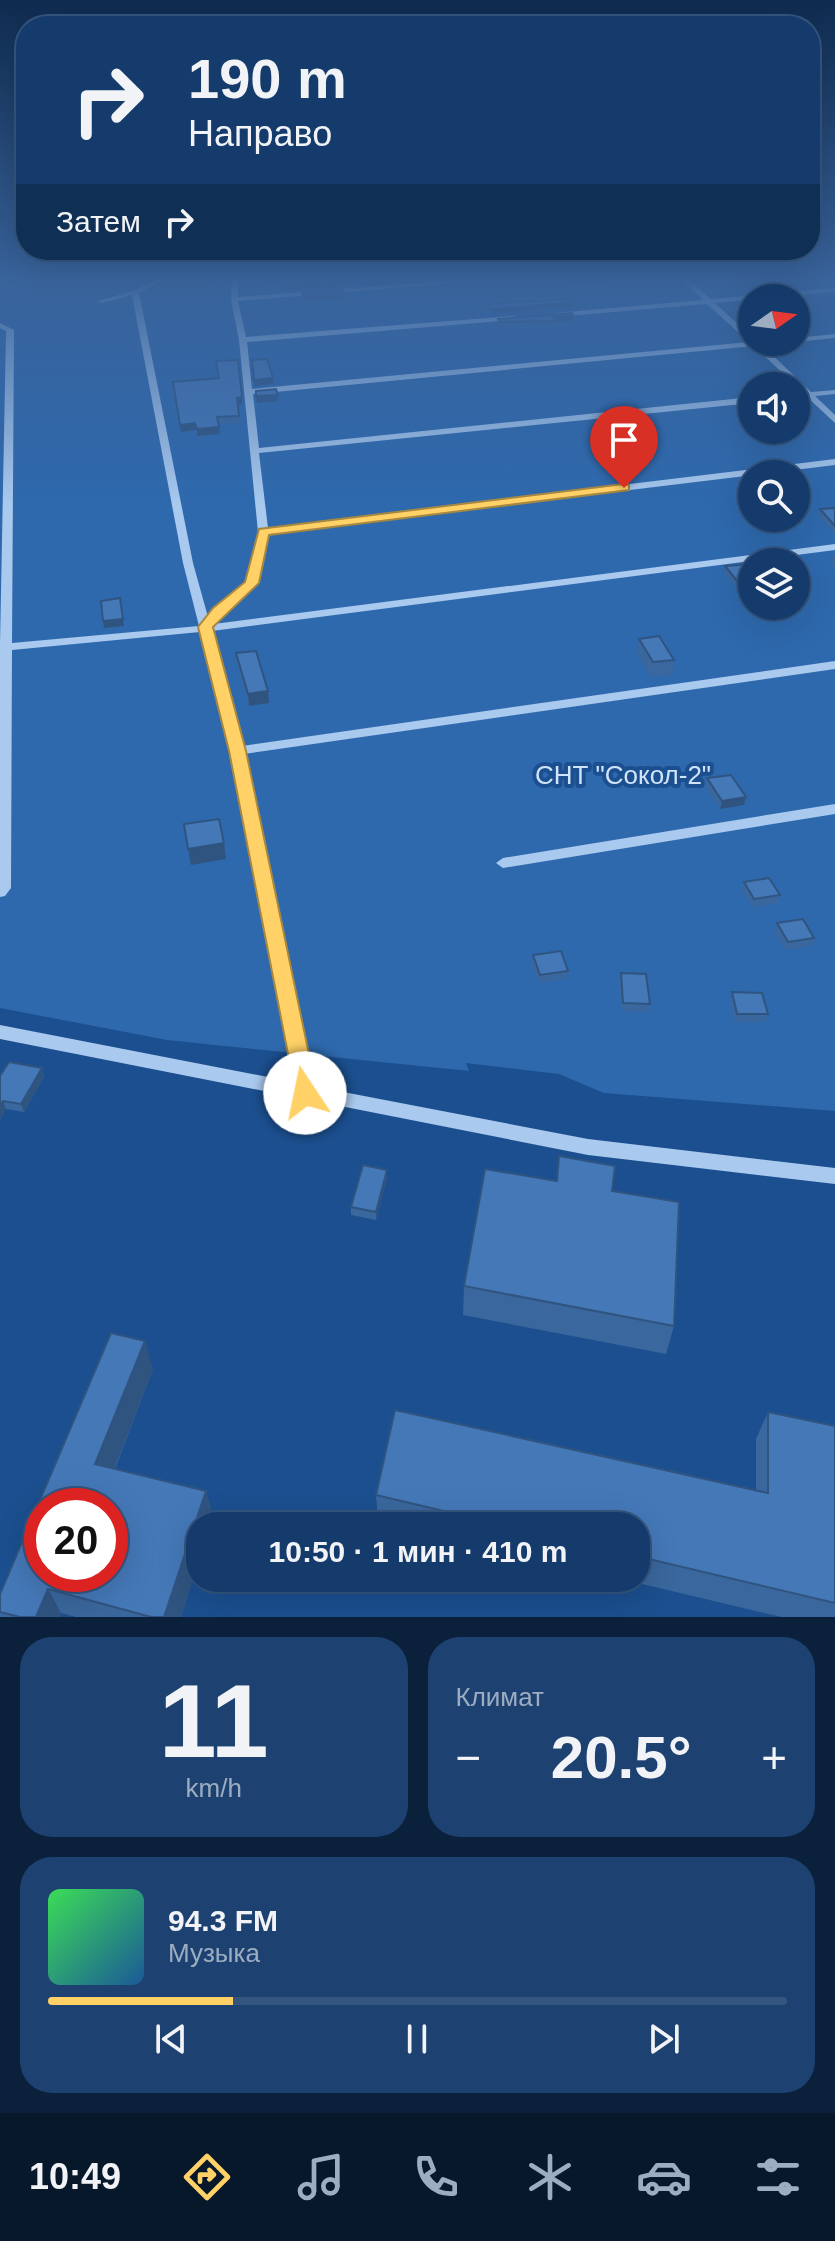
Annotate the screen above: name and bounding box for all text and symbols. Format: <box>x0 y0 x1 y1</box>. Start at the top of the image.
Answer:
text: 190 m <box>188 47 347 110</box>
icon: right <box>56 48 160 152</box>
text: Направо <box>188 113 332 154</box>
icon: right <box>157 200 201 244</box>
text: Затем <box>56 205 141 238</box>
north arrow <box>738 284 810 356</box>
map controls <box>738 284 810 620</box>
button: sound <box>738 372 810 444</box>
pin <box>590 406 658 488</box>
icon: arrive <box>602 418 646 462</box>
button: search <box>738 460 810 532</box>
button: layers <box>738 548 810 620</box>
park label: СНТ "Сокол-2" <box>535 760 711 790</box>
position arrow <box>263 1051 347 1135</box>
speed limit sign: 20 <box>24 1488 128 1592</box>
text: 10:50 · 1 мин · 410 m <box>269 1535 567 1568</box>
text: 11 <box>159 1663 269 1779</box>
text: Климат <box>456 1682 544 1712</box>
text: 20.5° <box>551 1724 692 1791</box>
text: − <box>456 1733 481 1782</box>
text: + <box>761 1733 787 1782</box>
text: km/h <box>186 1773 242 1803</box>
text: 94.3 FM <box>168 1904 278 1937</box>
text: Музыка <box>168 1938 260 1968</box>
icon: previous <box>149 2017 193 2061</box>
icon: pause <box>395 2017 439 2061</box>
icon: next <box>642 2017 686 2061</box>
icon: directions <box>179 2149 235 2205</box>
icon: music <box>293 2149 349 2205</box>
icon: phone <box>408 2149 464 2205</box>
icon: climate <box>522 2149 578 2205</box>
icon: car <box>636 2149 692 2205</box>
icon: filters <box>750 2149 806 2205</box>
text: 10:49 <box>29 2156 121 2197</box>

